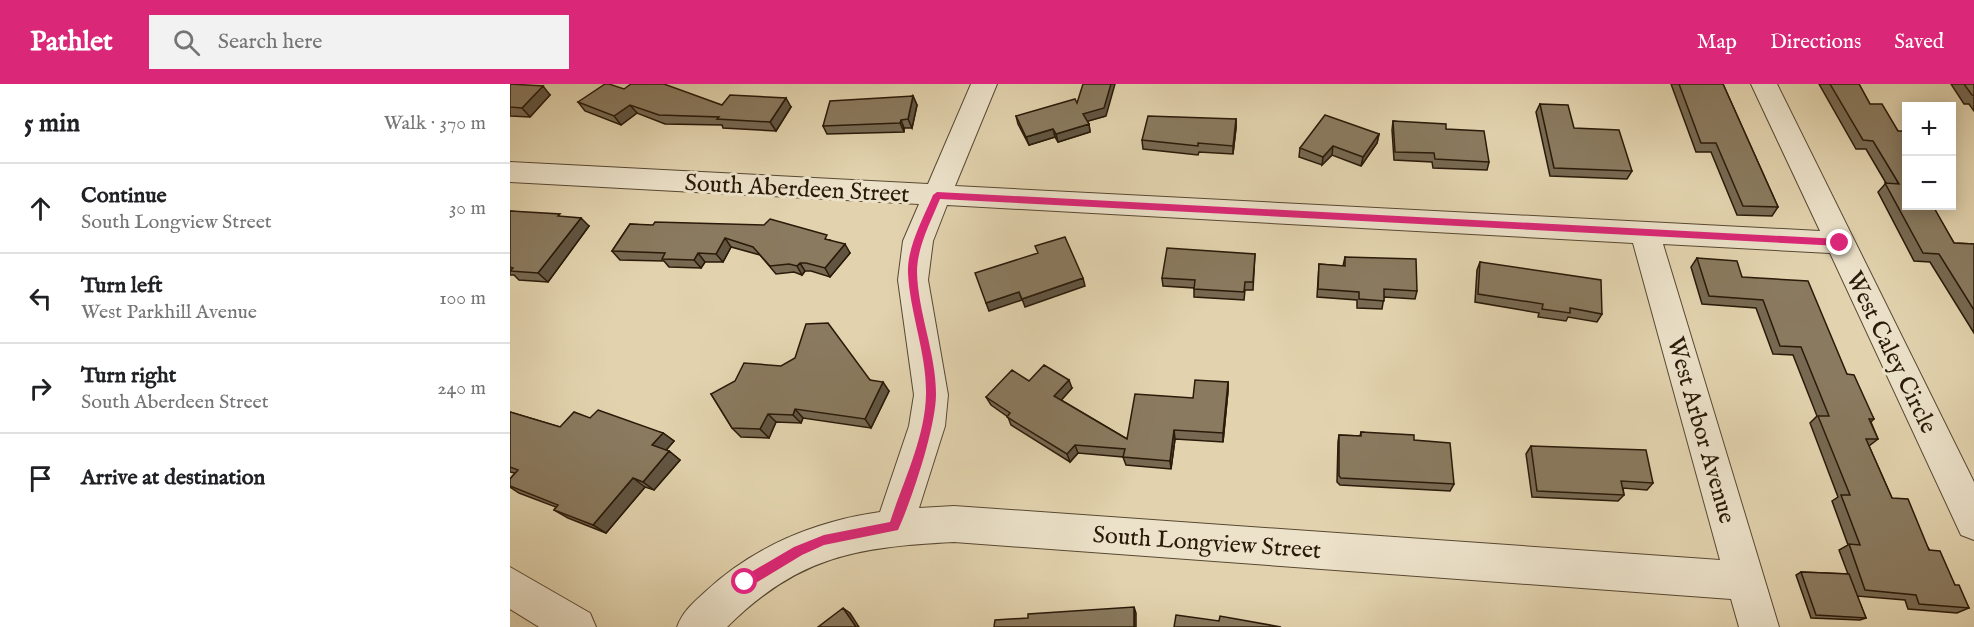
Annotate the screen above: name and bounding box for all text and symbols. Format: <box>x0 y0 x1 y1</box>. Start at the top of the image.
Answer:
search box <box>149 15 569 69</box>
text: Pathlet <box>30 25 113 60</box>
icon: search <box>170 26 203 59</box>
text: Search here <box>218 28 322 56</box>
text: Map <box>1697 29 1737 56</box>
text: Directions <box>1770 29 1861 56</box>
text: Saved <box>1894 29 1944 56</box>
map controls <box>1902 102 1956 210</box>
button: + <box>1902 102 1956 156</box>
text: 5 min <box>24 107 80 140</box>
text: Walk · 370 m <box>384 111 486 136</box>
button: − <box>1902 156 1956 210</box>
street label: South Aberdeen Street <box>684 168 910 211</box>
text: Continue <box>81 182 167 210</box>
icon: ahead <box>24 192 57 225</box>
text: 30 m <box>449 196 486 221</box>
text: South Longview Street <box>81 210 272 235</box>
route end <box>1826 229 1852 255</box>
street label: West Caley Circle <box>1838 266 1943 439</box>
text: Turn left <box>81 272 163 300</box>
icon: left <box>24 282 57 315</box>
text: 100 m <box>439 286 486 311</box>
text: West Parkhill Avenue <box>81 300 257 325</box>
street label: West Arbor Avenue <box>1659 334 1742 527</box>
text: Turn right <box>81 362 176 390</box>
icon: right <box>24 372 57 405</box>
text: 240 m <box>437 376 486 401</box>
text: South Aberdeen Street <box>81 390 269 415</box>
icon: arrive <box>24 462 57 495</box>
text: Arrive at destination <box>81 464 265 492</box>
street label: South Longview Street <box>1092 520 1322 567</box>
route start <box>731 568 757 594</box>

